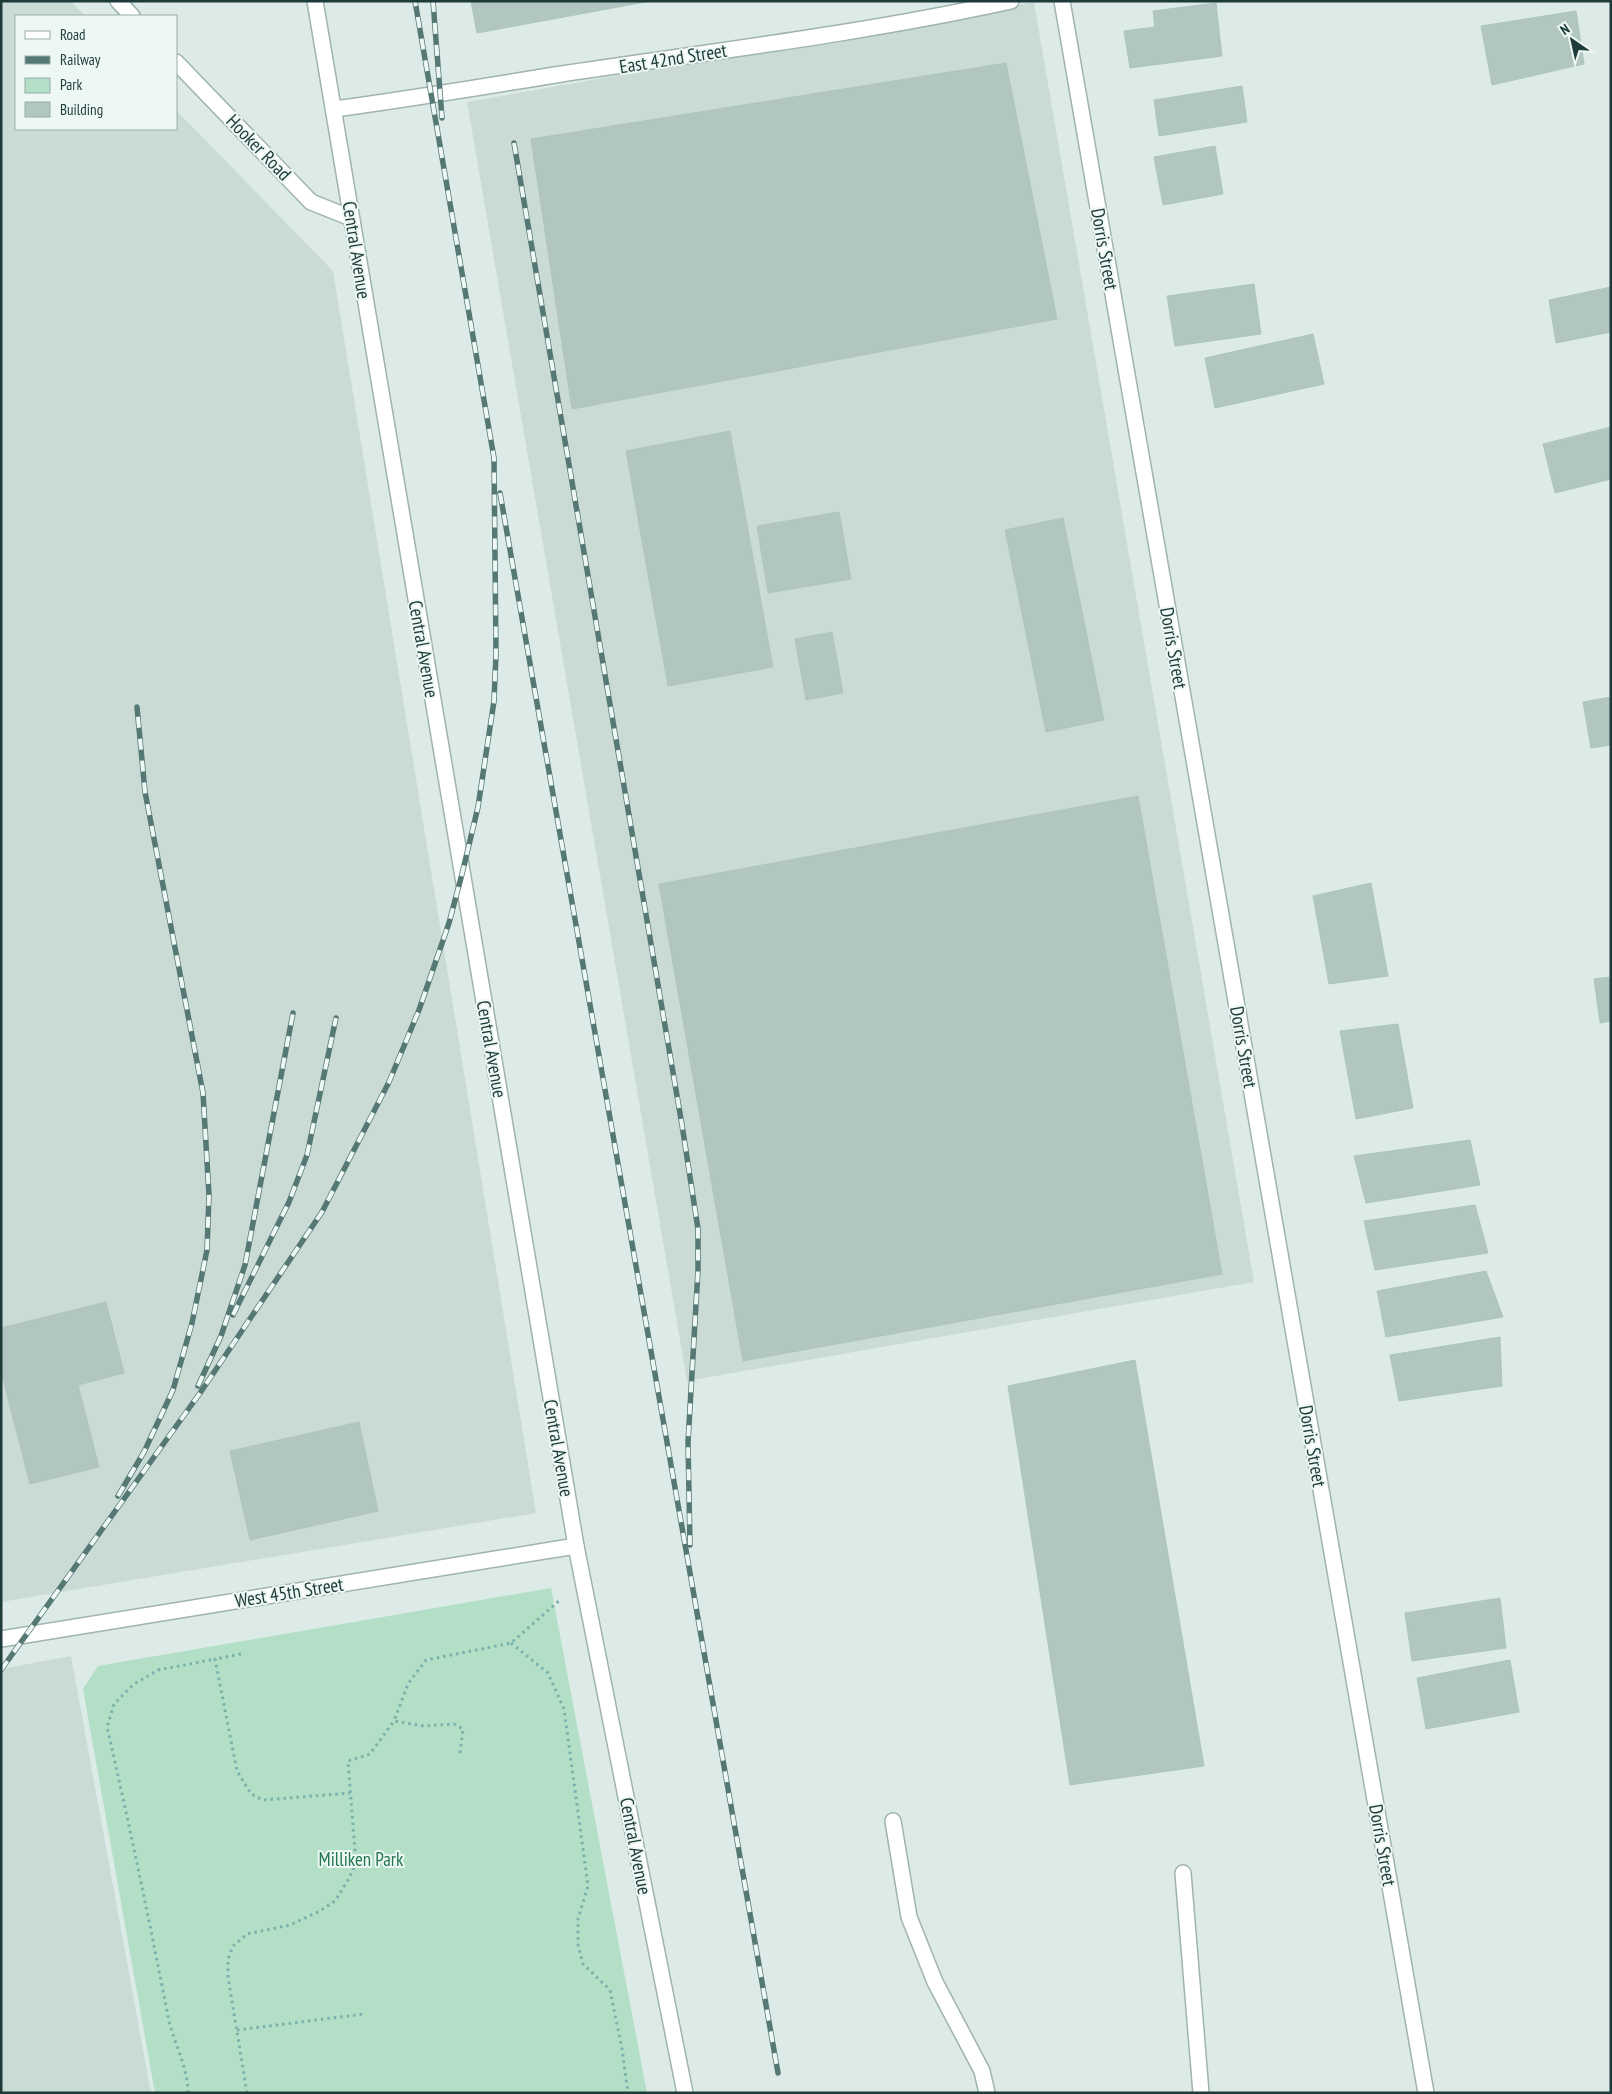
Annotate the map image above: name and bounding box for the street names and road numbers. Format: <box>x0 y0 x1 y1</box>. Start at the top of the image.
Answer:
street label: East 42nd Street <box>618 38 729 78</box>
street label: Hooker Road <box>221 109 297 185</box>
street label: Central Avenue <box>337 200 377 301</box>
street label: Dorris Street <box>1086 206 1124 292</box>
street label: Central Avenue <box>404 598 444 700</box>
street label: Dorris Street <box>1155 605 1193 691</box>
street label: Central Avenue <box>472 998 512 1100</box>
street label: Dorris Street <box>1225 1004 1263 1090</box>
street label: Central Avenue <box>539 1397 579 1499</box>
street label: Dorris Street <box>1294 1403 1332 1489</box>
street label: West 45th Street <box>233 1571 346 1612</box>
street label: Central Avenue <box>615 1795 657 1897</box>
street label: Dorris Street <box>1364 1802 1402 1888</box>

